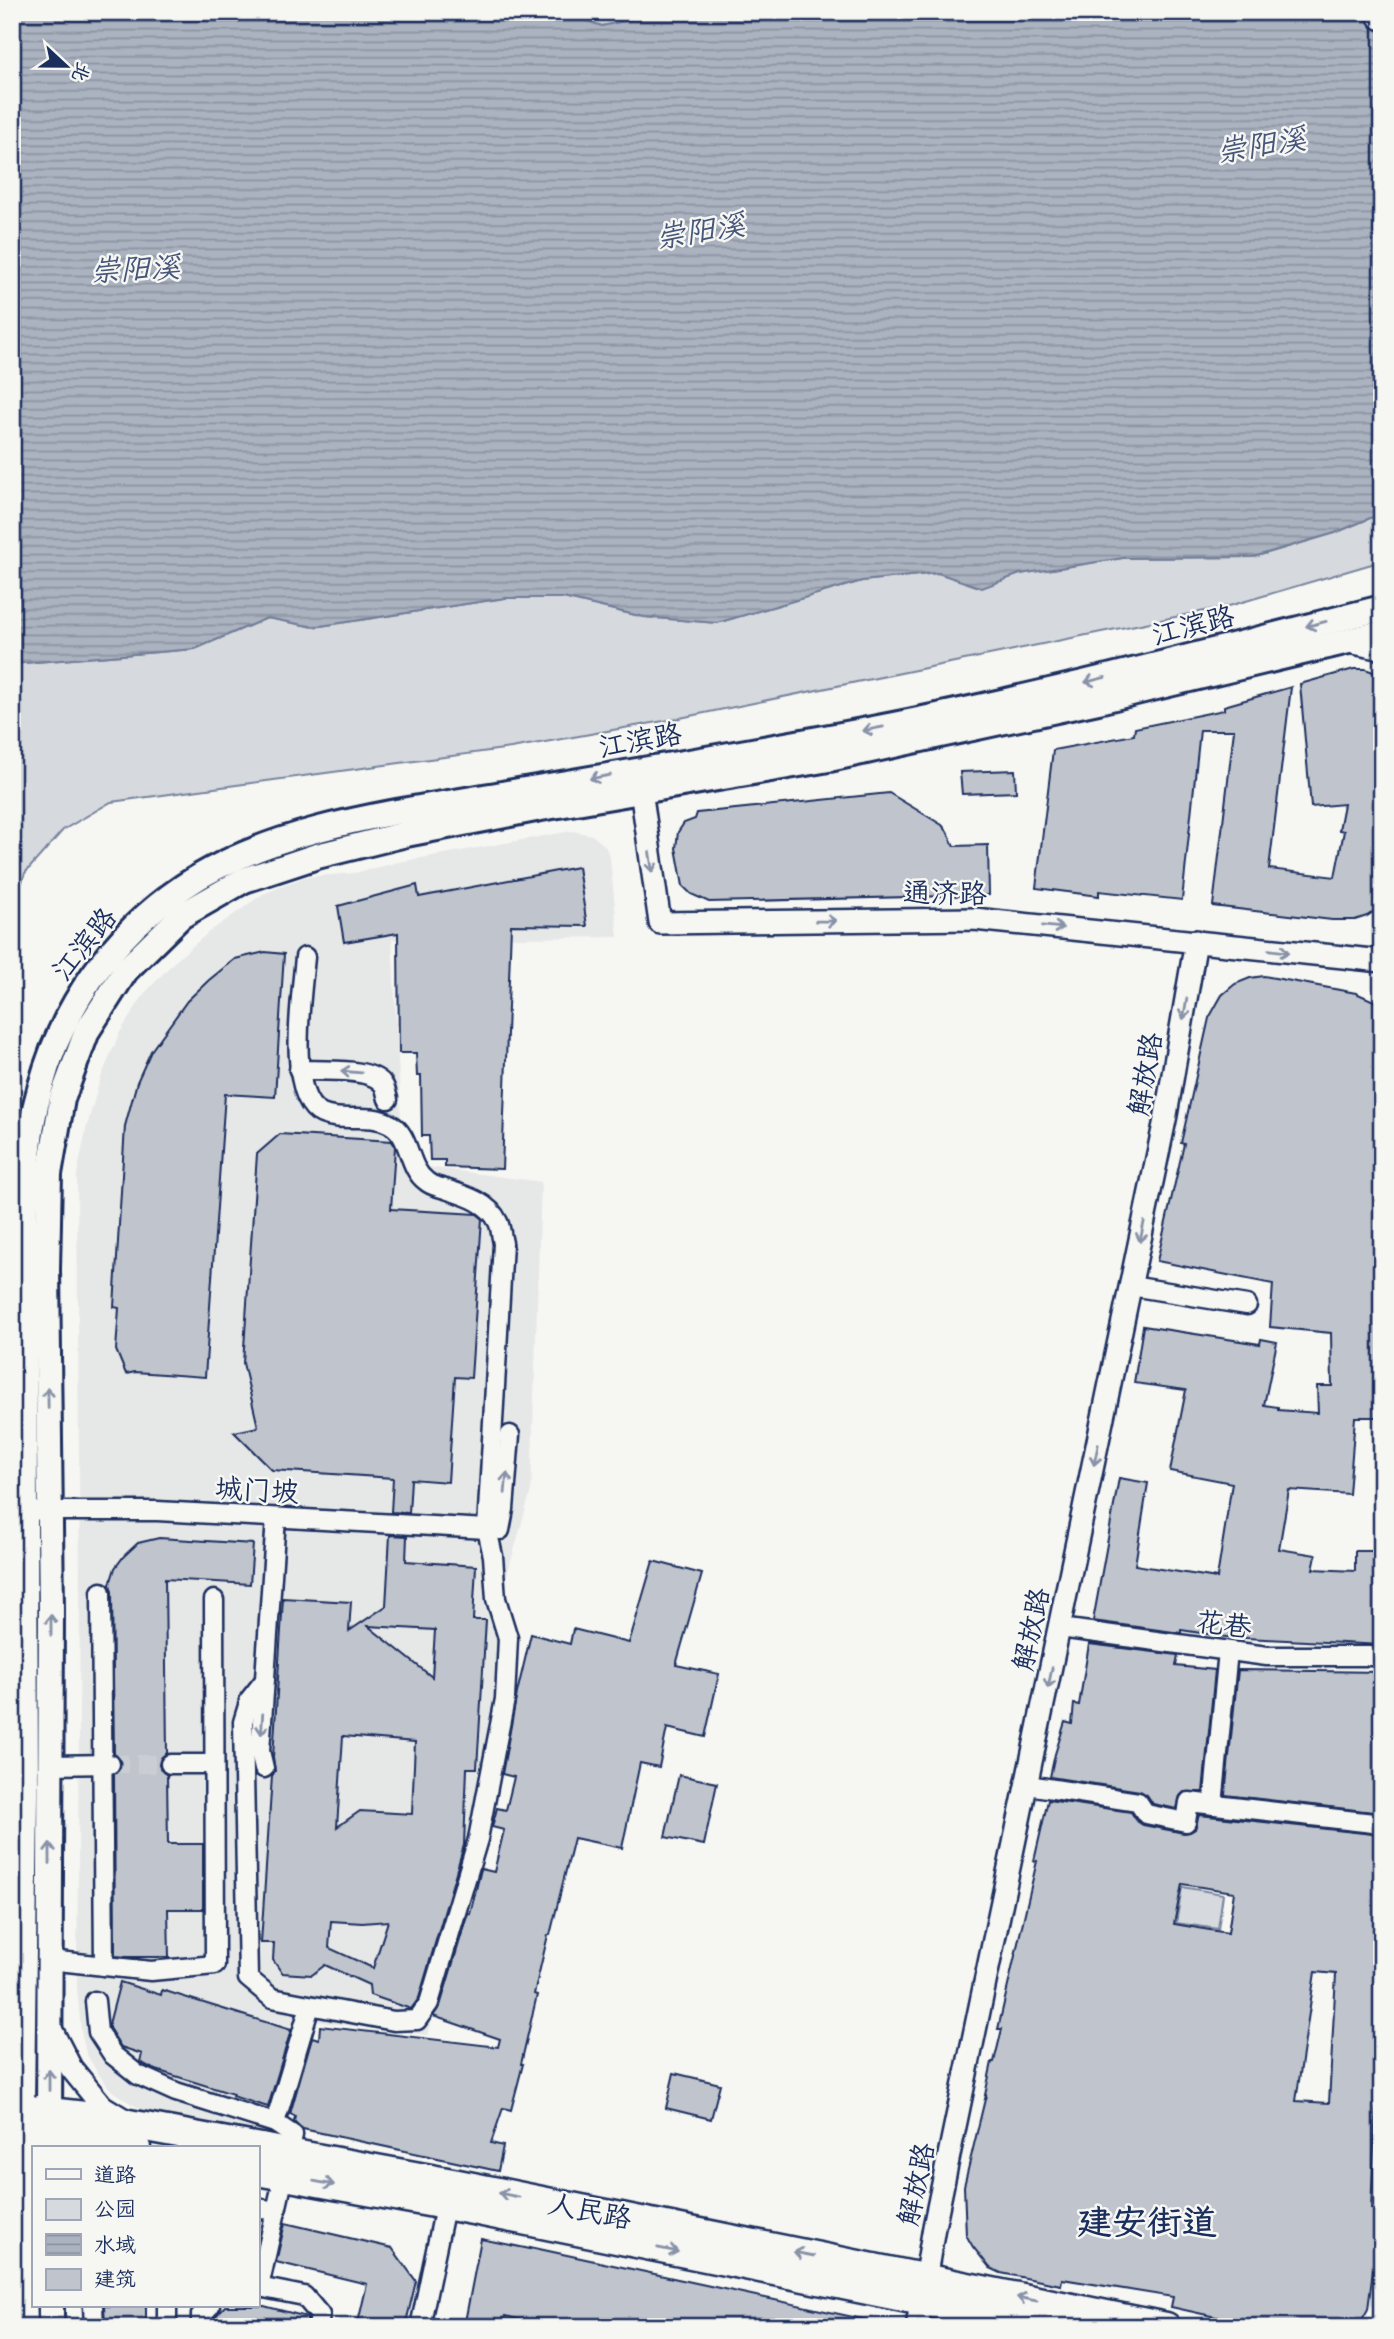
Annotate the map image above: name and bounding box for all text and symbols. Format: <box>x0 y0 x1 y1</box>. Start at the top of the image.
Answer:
north arrow <box>32 32 102 102</box>
text: 北 <box>66 59 96 85</box>
water label: 崇阳溪 <box>1214 119 1310 171</box>
water label: 崇阳溪 <box>653 205 749 257</box>
water label: 崇阳溪 <box>89 248 183 290</box>
street label: 江滨路 <box>1148 598 1238 652</box>
one-way arrow <box>1305 619 1327 632</box>
one-way arrow <box>1084 674 1107 687</box>
street label: 江滨路 <box>596 715 684 765</box>
one-way arrow <box>862 722 885 736</box>
one-way arrow <box>590 771 612 784</box>
one-way arrow <box>645 850 658 873</box>
street label: 通济路 <box>903 875 987 911</box>
street label: 江滨路 <box>44 900 124 988</box>
one-way arrow <box>814 914 837 928</box>
one-way arrow <box>1041 921 1063 934</box>
one-way arrow <box>1267 945 1290 958</box>
one-way arrow <box>1178 997 1191 1020</box>
street label: 解放路 <box>1120 1030 1170 1118</box>
one-way arrow <box>340 1066 363 1079</box>
one-way arrow <box>1134 1220 1148 1243</box>
one-way arrow <box>41 1386 55 1409</box>
one-way arrow <box>1088 1443 1102 1466</box>
street label: 城门坡 <box>214 1470 300 1510</box>
one-way arrow <box>500 1472 513 1495</box>
street label: 解放路 <box>1005 1584 1057 1674</box>
street label: 花巷 <box>1194 1603 1255 1645</box>
one-way arrow <box>44 1614 58 1637</box>
one-way arrow <box>1042 1666 1056 1689</box>
one-way arrow <box>255 1713 268 1735</box>
one-way arrow <box>43 1841 57 1864</box>
one-way arrow <box>42 2069 56 2092</box>
street label: 解放路 <box>890 2139 942 2229</box>
legend <box>32 2146 259 2308</box>
text: 道路 <box>94 2162 136 2188</box>
one-way arrow <box>312 2177 335 2190</box>
street label: 人民路 <box>545 2186 635 2236</box>
one-way arrow <box>498 2187 521 2201</box>
text: 公园 <box>94 2196 136 2222</box>
district label: 建安街道 <box>1077 2200 1217 2245</box>
text: 水域 <box>94 2232 136 2258</box>
one-way arrow <box>656 2243 679 2257</box>
one-way arrow <box>793 2247 816 2260</box>
text: 建筑 <box>94 2266 136 2292</box>
one-way arrow <box>1016 2291 1039 2305</box>

